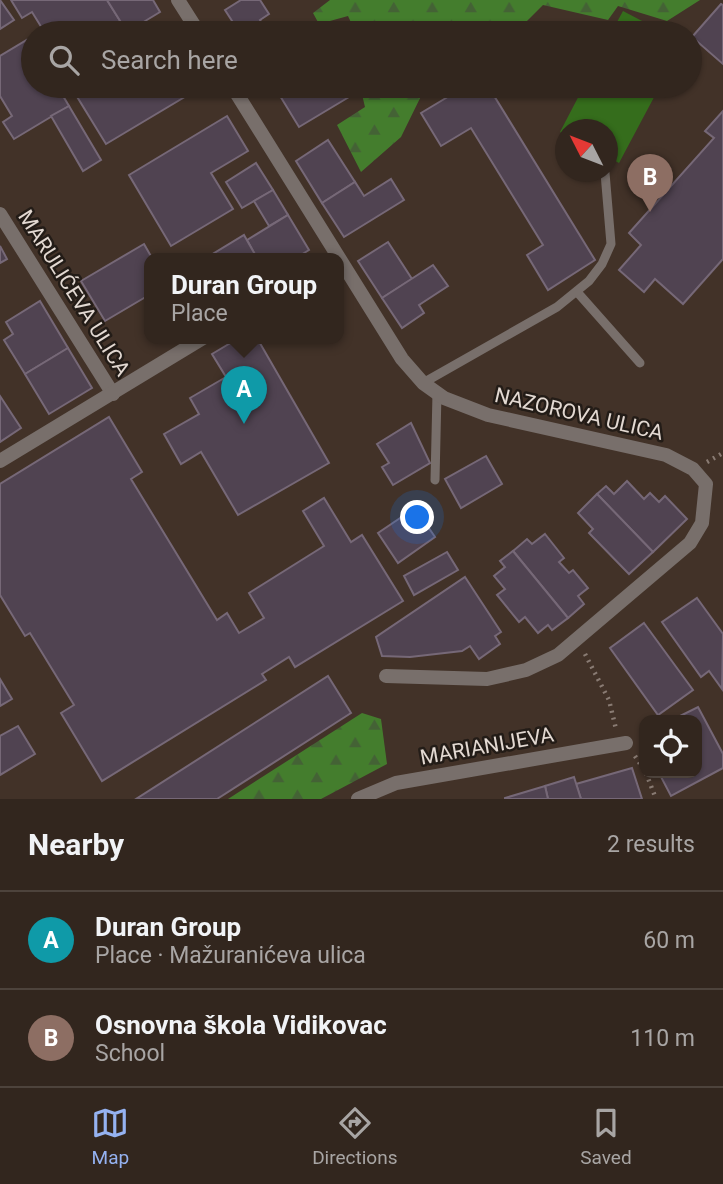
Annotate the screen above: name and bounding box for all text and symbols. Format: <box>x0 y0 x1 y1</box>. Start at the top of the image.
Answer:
search box <box>21 21 702 98</box>
icon: search <box>45 41 83 79</box>
text: Search here <box>101 45 238 75</box>
north arrow <box>555 119 618 182</box>
pin: B <box>627 154 673 212</box>
street label: MARULIĆEVA ULICA <box>13 206 135 381</box>
popup <box>144 253 344 344</box>
text: Duran Group <box>171 270 317 300</box>
text: Place <box>171 300 228 327</box>
pin: A <box>221 366 267 424</box>
street label: NAZOROVA ULICA <box>492 383 666 445</box>
your location <box>400 500 434 534</box>
map controls <box>639 715 702 778</box>
button: locate <box>639 715 702 778</box>
street label: MARIANIJEVA <box>418 722 556 770</box>
text: Nearby <box>28 827 124 862</box>
text: 2 results <box>607 831 695 858</box>
text: Duran Group <box>95 912 241 942</box>
text: A <box>43 927 59 954</box>
text: 60 m <box>643 927 695 954</box>
text: Place · Mažuranićeva ulica <box>95 942 366 969</box>
text: Osnovna škola Vidikovac <box>95 1010 387 1040</box>
text: B <box>44 1025 58 1052</box>
text: 110 m <box>630 1025 695 1052</box>
text: School <box>95 1040 165 1067</box>
tab: Map <box>91 1104 129 1169</box>
tab: Directions <box>312 1104 397 1169</box>
tab: Saved <box>580 1104 632 1169</box>

